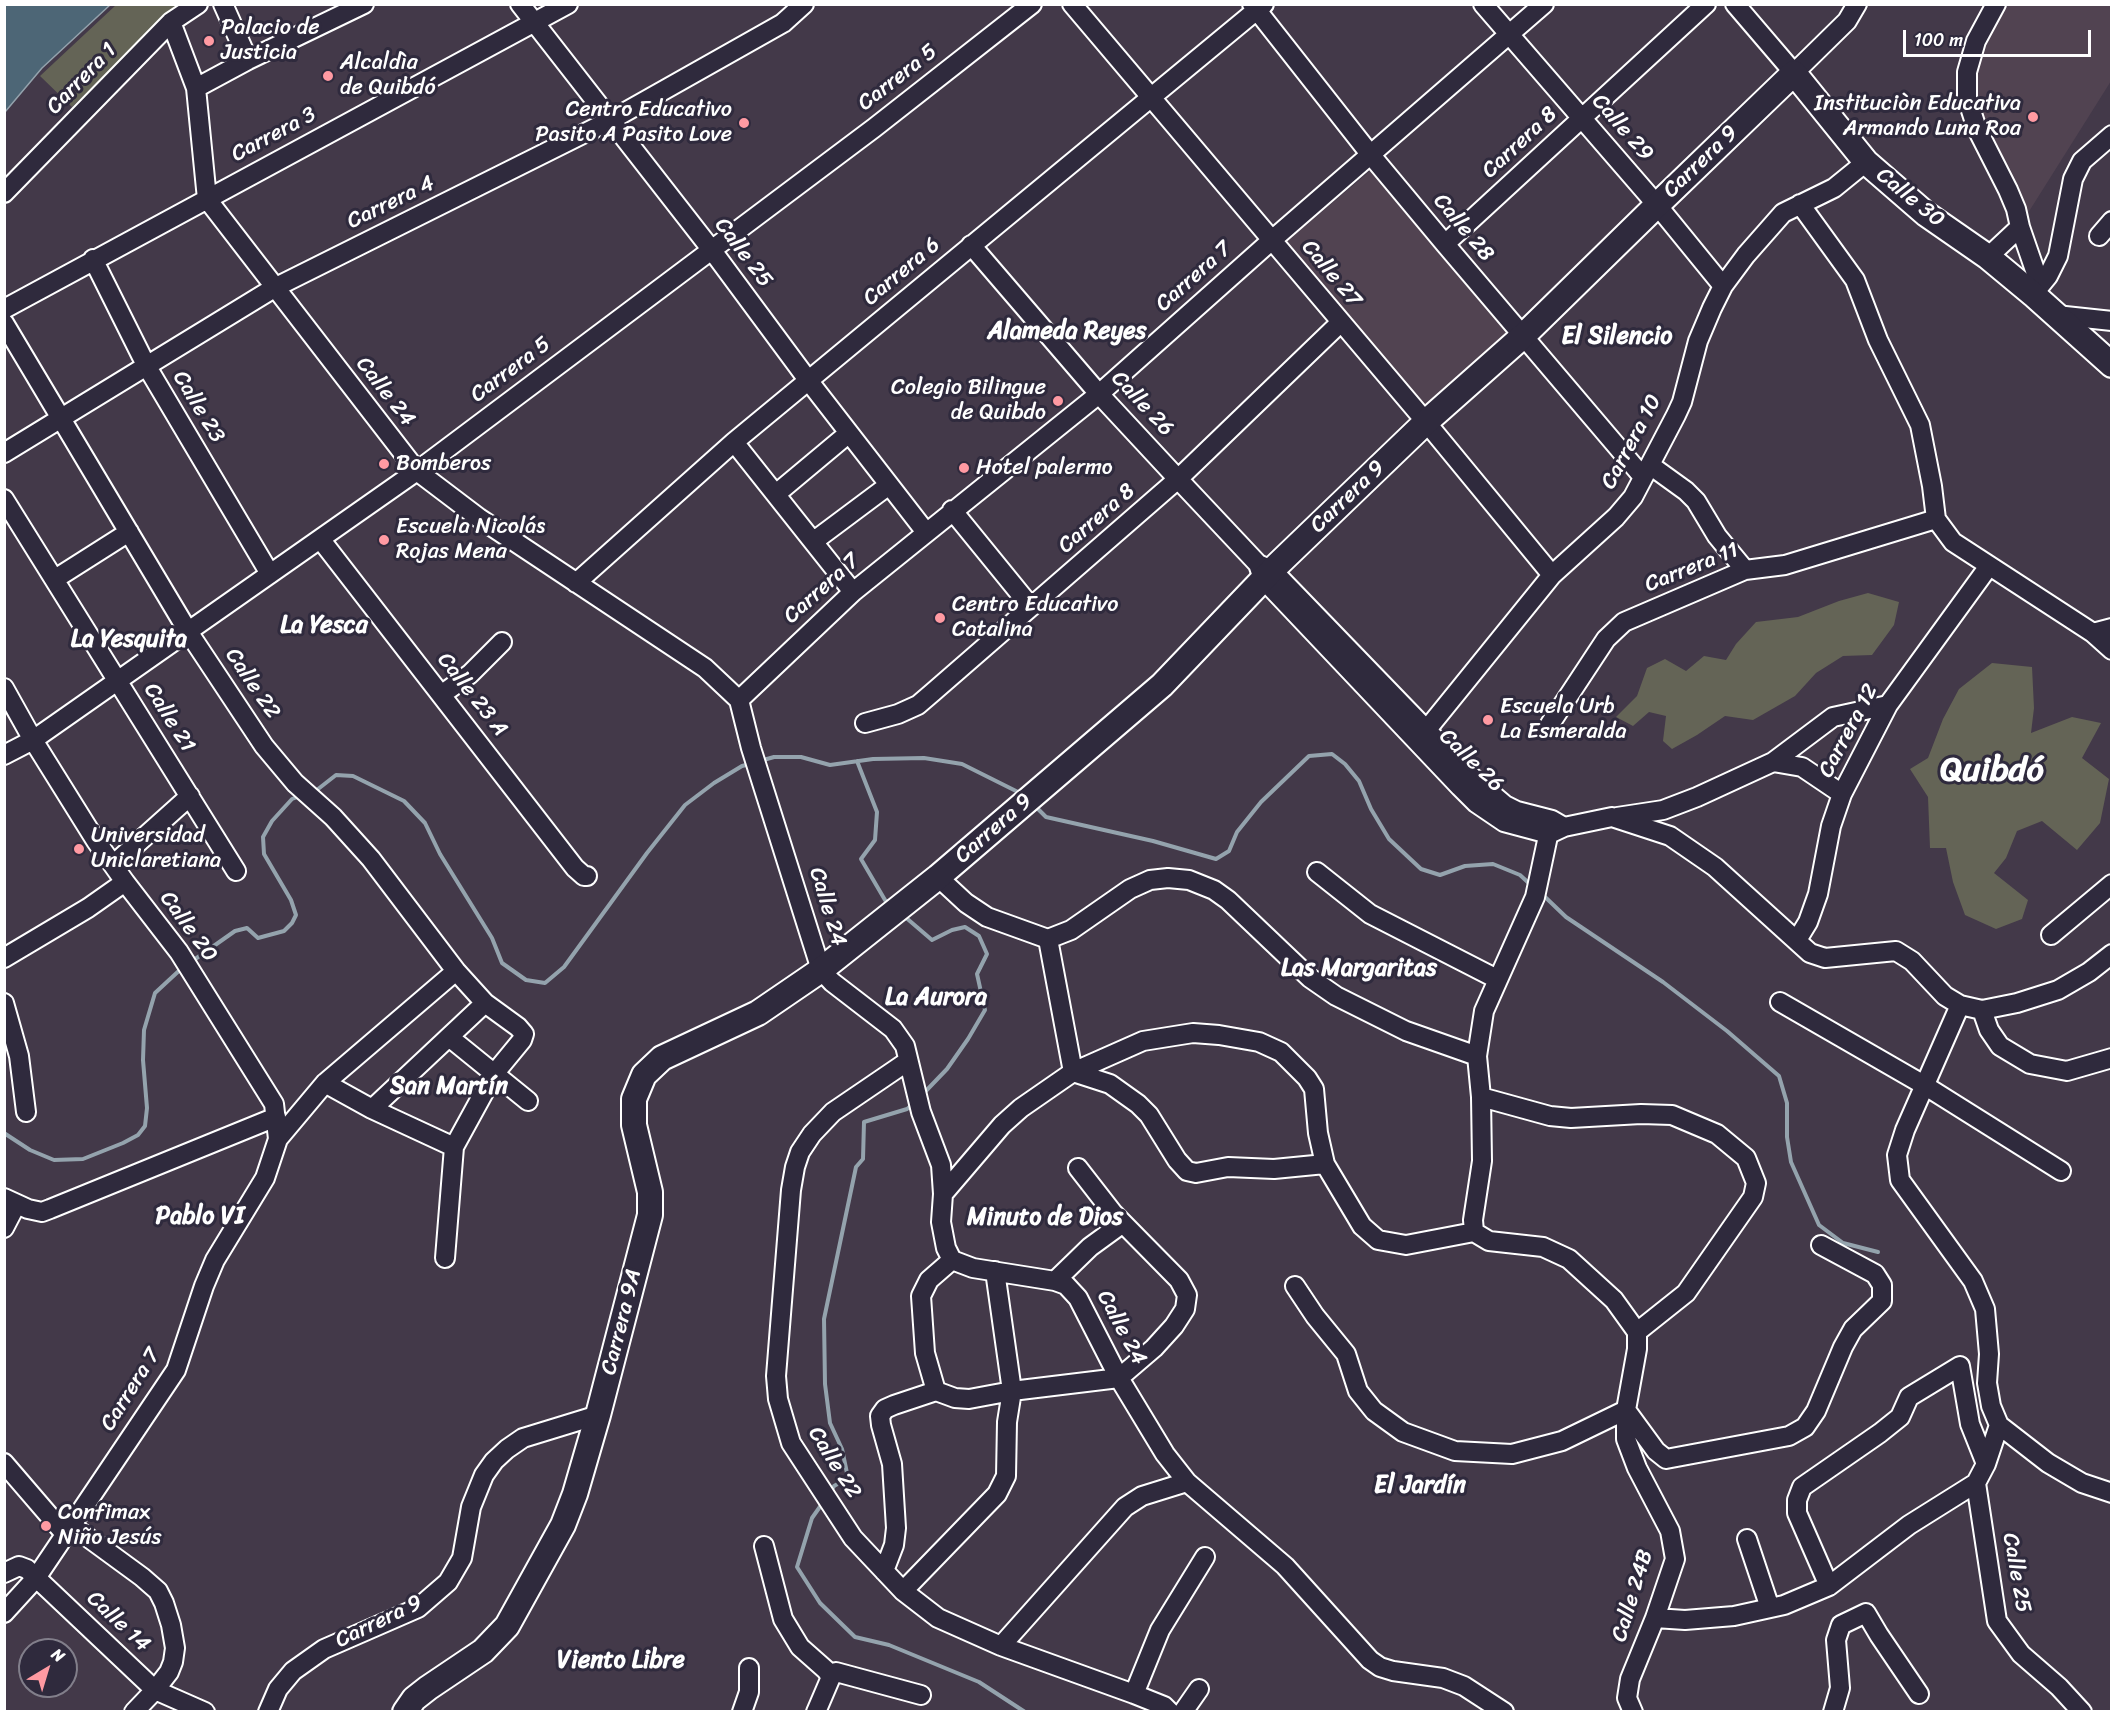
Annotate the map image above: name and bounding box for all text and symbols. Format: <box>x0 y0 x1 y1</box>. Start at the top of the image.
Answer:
place label: Palacio de Justicia <box>221 15 320 66</box>
scale bar <box>1906 18 2094 56</box>
text: 100 m <box>1914 24 1963 56</box>
marker: Palacio de Justicia <box>202 34 216 48</box>
street label: Carrera 1 <box>41 38 123 120</box>
street label: Carrera 5 <box>853 39 943 117</box>
place label: Alcaldìa de Quibdó <box>340 50 436 101</box>
marker: Alcaldìa de Quibdó <box>321 69 335 83</box>
street label: Calle 29 <box>1586 89 1658 167</box>
place label: Instituciòn Educativa Armando Luna Roa <box>1814 91 2021 142</box>
place label: Centro Educativo Pasito A Pasito Love <box>535 97 732 148</box>
street label: Carrera 3 <box>227 102 321 168</box>
street label: Carrera 8 <box>1477 102 1563 184</box>
marker: Instituciòn Educativa Armando Luna Roa <box>2026 110 2040 124</box>
marker: Centro Educativo Pasito A Pasito Love <box>737 116 751 130</box>
street label: Carrera 9 <box>1658 120 1744 204</box>
street label: Calle 30 <box>1870 162 1950 234</box>
street label: Carrera 4 <box>343 171 439 235</box>
street label: Calle 28 <box>1427 189 1499 267</box>
street label: Calle 25 <box>708 213 778 293</box>
street label: Carrera 6 <box>858 232 946 312</box>
street label: Calle 27 <box>1295 235 1367 313</box>
street label: Carrera 7 <box>1151 236 1237 318</box>
district label: Alameda Reyes <box>987 318 1147 346</box>
district label: El Silencio <box>1562 323 1672 351</box>
street label: Carrera 5 <box>466 331 556 409</box>
street label: Calle 24 <box>350 352 420 432</box>
street label: Calle 23 <box>166 366 230 448</box>
street label: Calle 26 <box>1105 366 1179 442</box>
place label: Colegio Bilingue de Quibdo <box>891 375 1046 427</box>
street label: Carrera 10 <box>1596 390 1668 494</box>
marker: Colegio Bilingue de Quibdo <box>1051 394 1065 408</box>
place label: Bomberos <box>396 451 491 477</box>
place label: Hotel palermo <box>976 455 1113 481</box>
street label: Carrera 9 <box>1305 455 1391 539</box>
marker: Bomberos <box>377 457 391 471</box>
marker: Hotel palermo <box>957 461 971 475</box>
street label: Carrera 8 <box>1053 478 1141 560</box>
place label: Escuela Nicolás Rojas Mena <box>396 514 545 566</box>
marker: Escuela Nicolás Rojas Mena <box>377 533 391 547</box>
street label: Carrera 11 <box>1641 537 1743 599</box>
street label: Carrera 7 <box>779 548 865 630</box>
place label: Centro Educativo Catalina <box>952 592 1118 644</box>
marker: Centro Educativo Catalina <box>933 611 947 625</box>
district label: La Yesca <box>280 612 368 640</box>
district label: La Yesquita <box>71 626 187 654</box>
street label: Calle 22 <box>219 644 285 724</box>
street label: Calle 23 A <box>431 648 513 742</box>
street label: Calle 21 <box>138 679 200 757</box>
street label: Carrera 12 <box>1813 680 1885 782</box>
place label: Escuela Urb La Esmeralda <box>1500 694 1626 746</box>
marker: Escuela Urb La Esmeralda <box>1481 713 1495 727</box>
street label: Calle 26 <box>1433 724 1509 798</box>
district label: Quibdó <box>1940 751 2044 791</box>
street label: Carrera 9 <box>950 788 1038 870</box>
place label: Universidad Uniclaretiana <box>91 823 221 874</box>
marker: Universidad Uniclaretiana <box>72 842 86 856</box>
street label: Calle 24 <box>803 865 851 949</box>
street label: Calle 20 <box>154 887 222 967</box>
district label: Las Margaritas <box>1281 955 1437 983</box>
district label: La Aurora <box>885 984 987 1012</box>
district label: San Martín <box>390 1073 508 1101</box>
district label: Pablo VI <box>156 1203 244 1231</box>
district label: Minuto de Dios <box>967 1204 1123 1232</box>
street label: Carrera 9A <box>596 1266 648 1378</box>
street label: Calle 24 <box>1090 1286 1152 1370</box>
street label: Carrera 7 <box>95 1344 167 1436</box>
street label: Calle 22 <box>802 1422 866 1504</box>
district label: El Jardín <box>1374 1472 1466 1500</box>
place label: Confimax Niño Jesús <box>58 1500 162 1552</box>
marker: Confimax Niño Jesús <box>39 1519 53 1533</box>
street label: Calle 25 <box>1996 1531 2036 1615</box>
street label: Calle 24B <box>1607 1547 1659 1645</box>
street label: Calle 14 <box>81 1586 155 1658</box>
street label: Carrera 9 <box>331 1590 427 1654</box>
north arrow <box>18 1638 78 1698</box>
text: N <box>45 1640 71 1670</box>
district label: Viento Libre <box>557 1647 685 1675</box>

